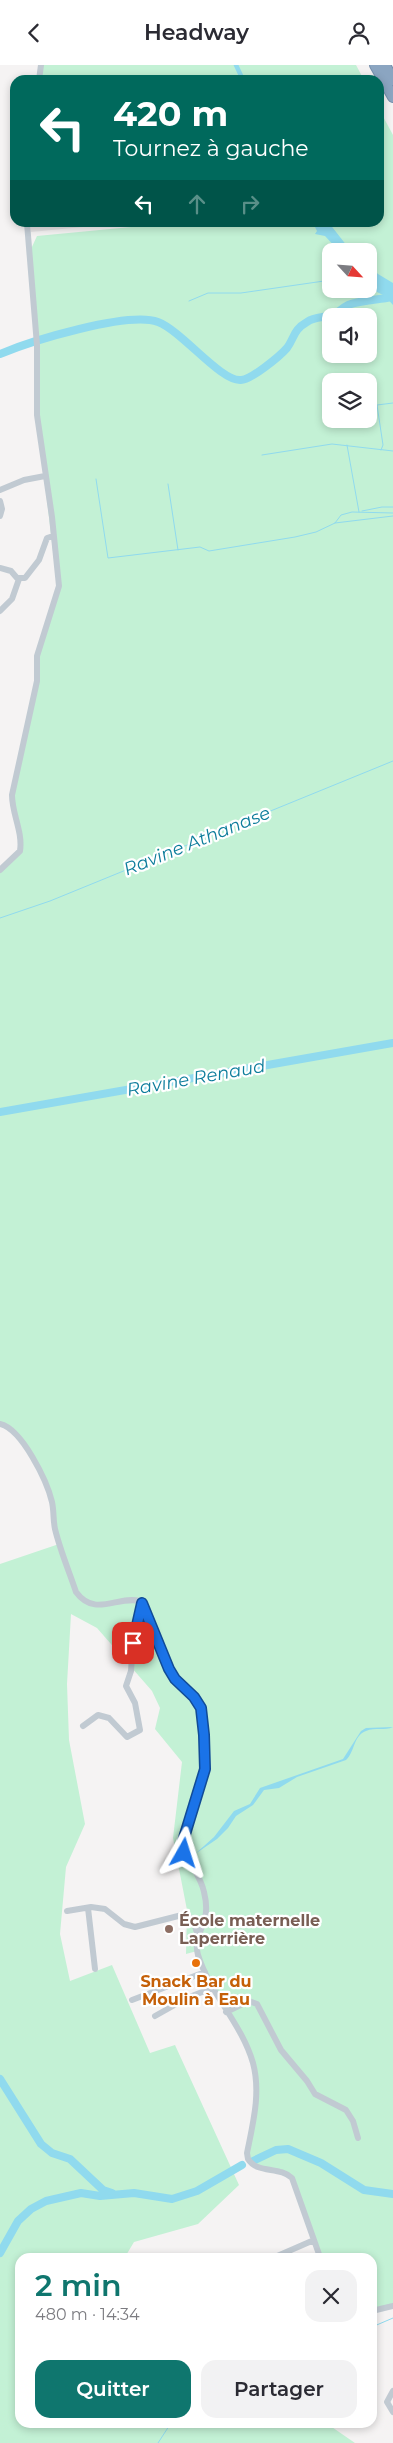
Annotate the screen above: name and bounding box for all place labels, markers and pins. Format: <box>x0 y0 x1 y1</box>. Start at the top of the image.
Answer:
pin <box>112 1622 154 1664</box>
place label: École maternelle Laperrière <box>179 1911 320 1948</box>
marker: École maternelle Laperrière <box>163 1923 175 1935</box>
marker: Snack Bar du Moulin à Eau <box>190 1957 202 1969</box>
place label: Snack Bar du Moulin à Eau <box>140 1972 252 2009</box>

